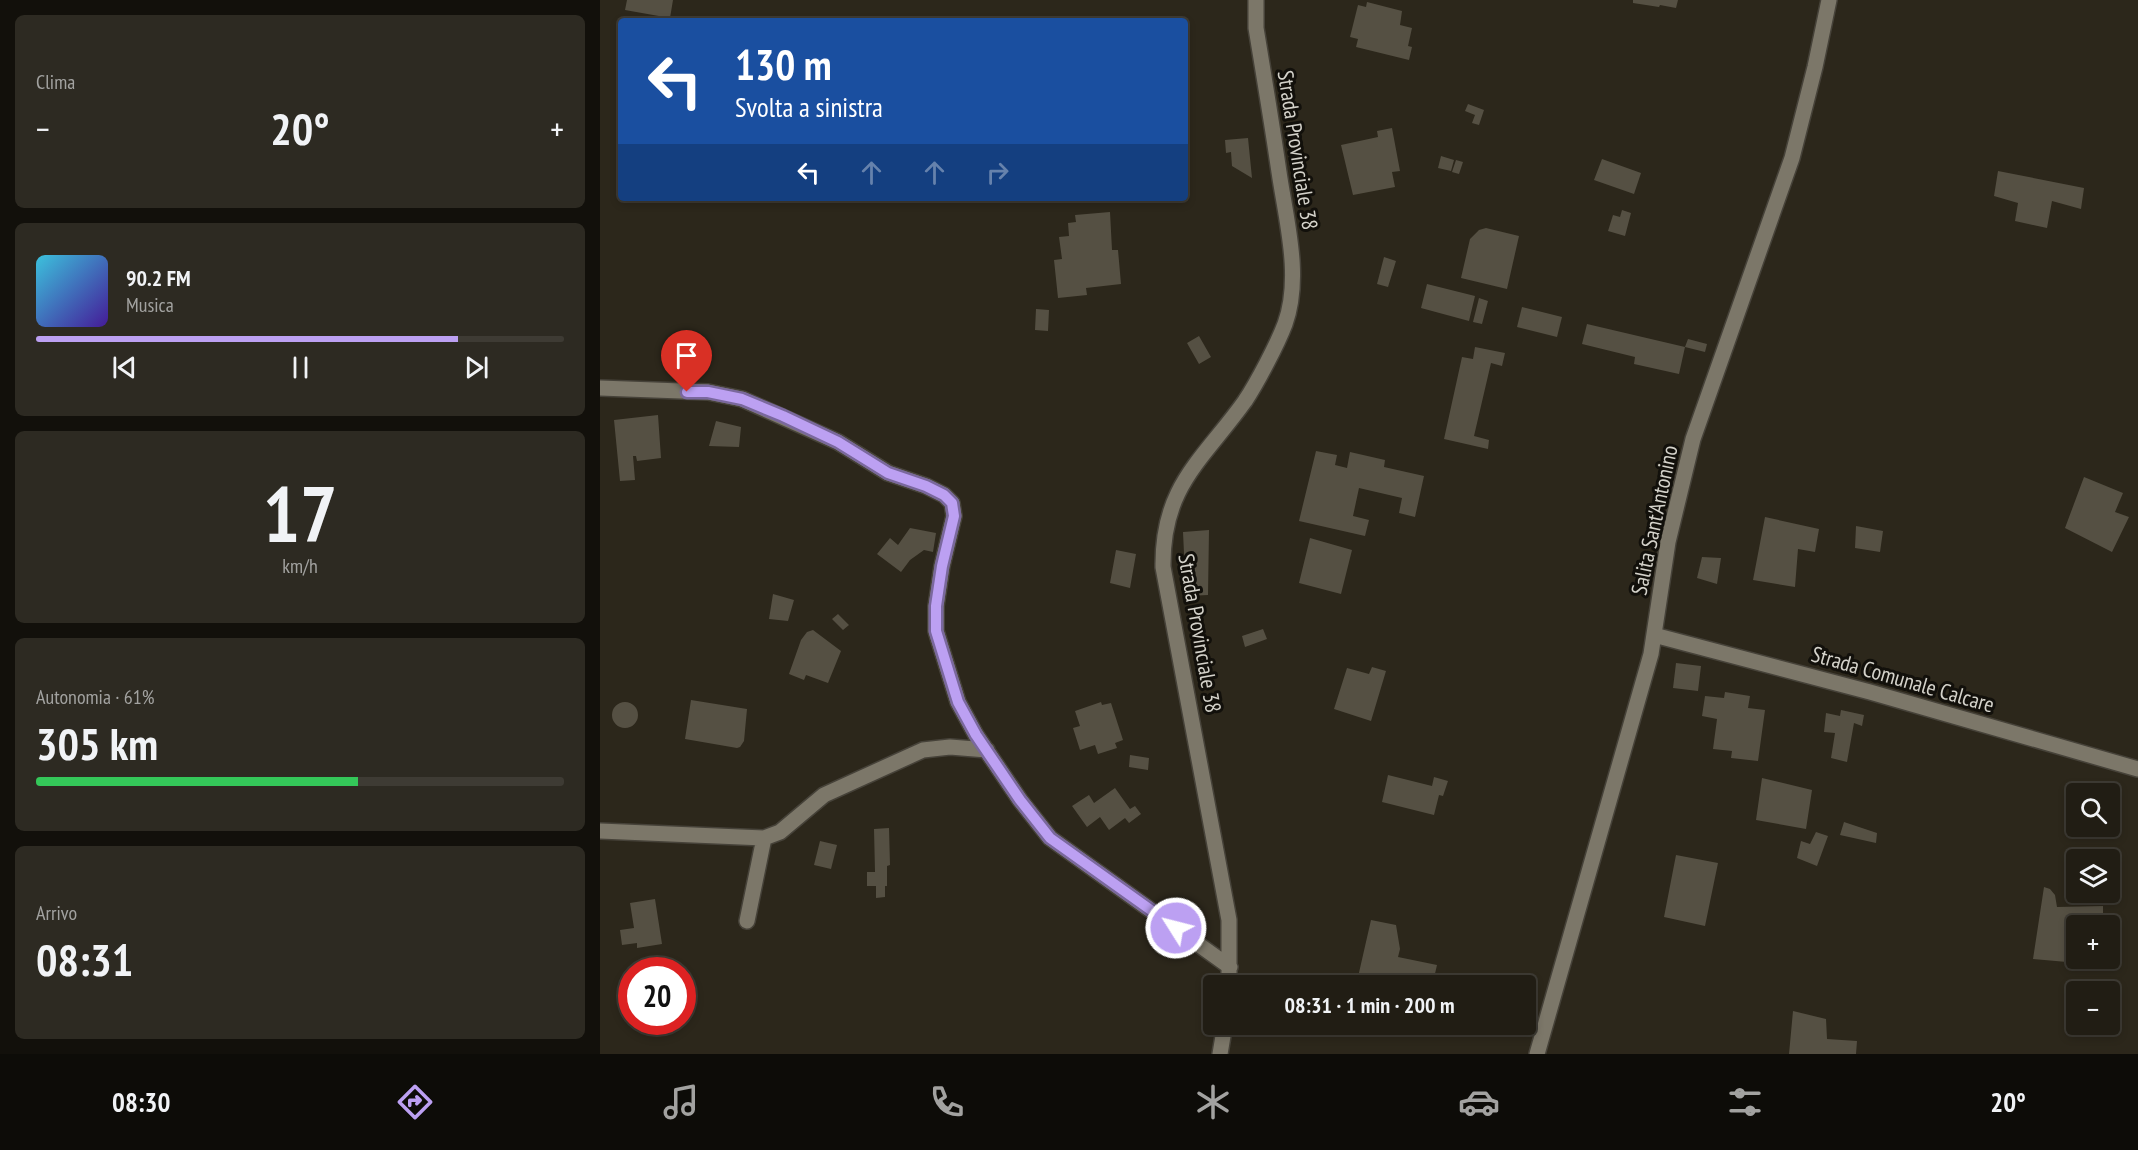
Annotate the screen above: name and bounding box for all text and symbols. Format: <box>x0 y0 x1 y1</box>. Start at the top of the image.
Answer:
text: 130 m <box>735 37 832 92</box>
icon: left <box>636 42 714 120</box>
street label: Strada Provinciale 38 <box>1272 68 1324 232</box>
text: Clima <box>36 69 75 95</box>
text: Svolta a sinistra <box>735 90 883 124</box>
text: 20° <box>270 99 330 157</box>
text: − <box>36 107 50 150</box>
text: + <box>550 107 564 150</box>
icon: left <box>792 156 825 189</box>
icon: ahead <box>855 156 888 189</box>
icon: ahead <box>918 156 951 189</box>
icon: right <box>981 156 1014 189</box>
text: 90.2 FM <box>126 264 191 292</box>
text: Musica <box>126 292 174 318</box>
pin <box>661 330 712 392</box>
icon: arrive <box>670 339 703 372</box>
icon: previous <box>108 351 141 384</box>
icon: pause <box>284 351 317 384</box>
icon: next <box>460 351 493 384</box>
street label: Salita Sant'Antonino <box>1624 443 1684 597</box>
text: 17 <box>263 463 337 564</box>
street label: Strada Provinciale 38 <box>1172 551 1228 715</box>
text: km/h <box>282 553 318 579</box>
street label: Strada Comunale Calcare <box>1808 640 1998 718</box>
text: Autonomia · 61% <box>36 684 154 710</box>
text: 305 km <box>36 714 158 772</box>
map controls <box>2066 783 2120 1035</box>
button: search <box>2066 783 2120 837</box>
button: layers <box>2066 849 2120 903</box>
position arrow <box>1144 896 1208 960</box>
text: Arrivo <box>36 900 77 926</box>
button: + <box>2066 915 2120 969</box>
text: 08:31 <box>36 930 133 988</box>
speed limit sign: 20 <box>618 957 696 1035</box>
button: − <box>2066 981 2120 1035</box>
text: 08:31 · 1 min · 200 m <box>1284 991 1455 1019</box>
icon: directions <box>394 1081 436 1123</box>
icon: music <box>660 1081 702 1123</box>
icon: phone <box>926 1081 968 1123</box>
icon: climate <box>1192 1081 1234 1123</box>
icon: car <box>1458 1081 1500 1123</box>
icon: filters <box>1724 1081 1766 1123</box>
text: 08:30 <box>112 1085 170 1119</box>
text: 20° <box>1990 1085 2026 1119</box>

